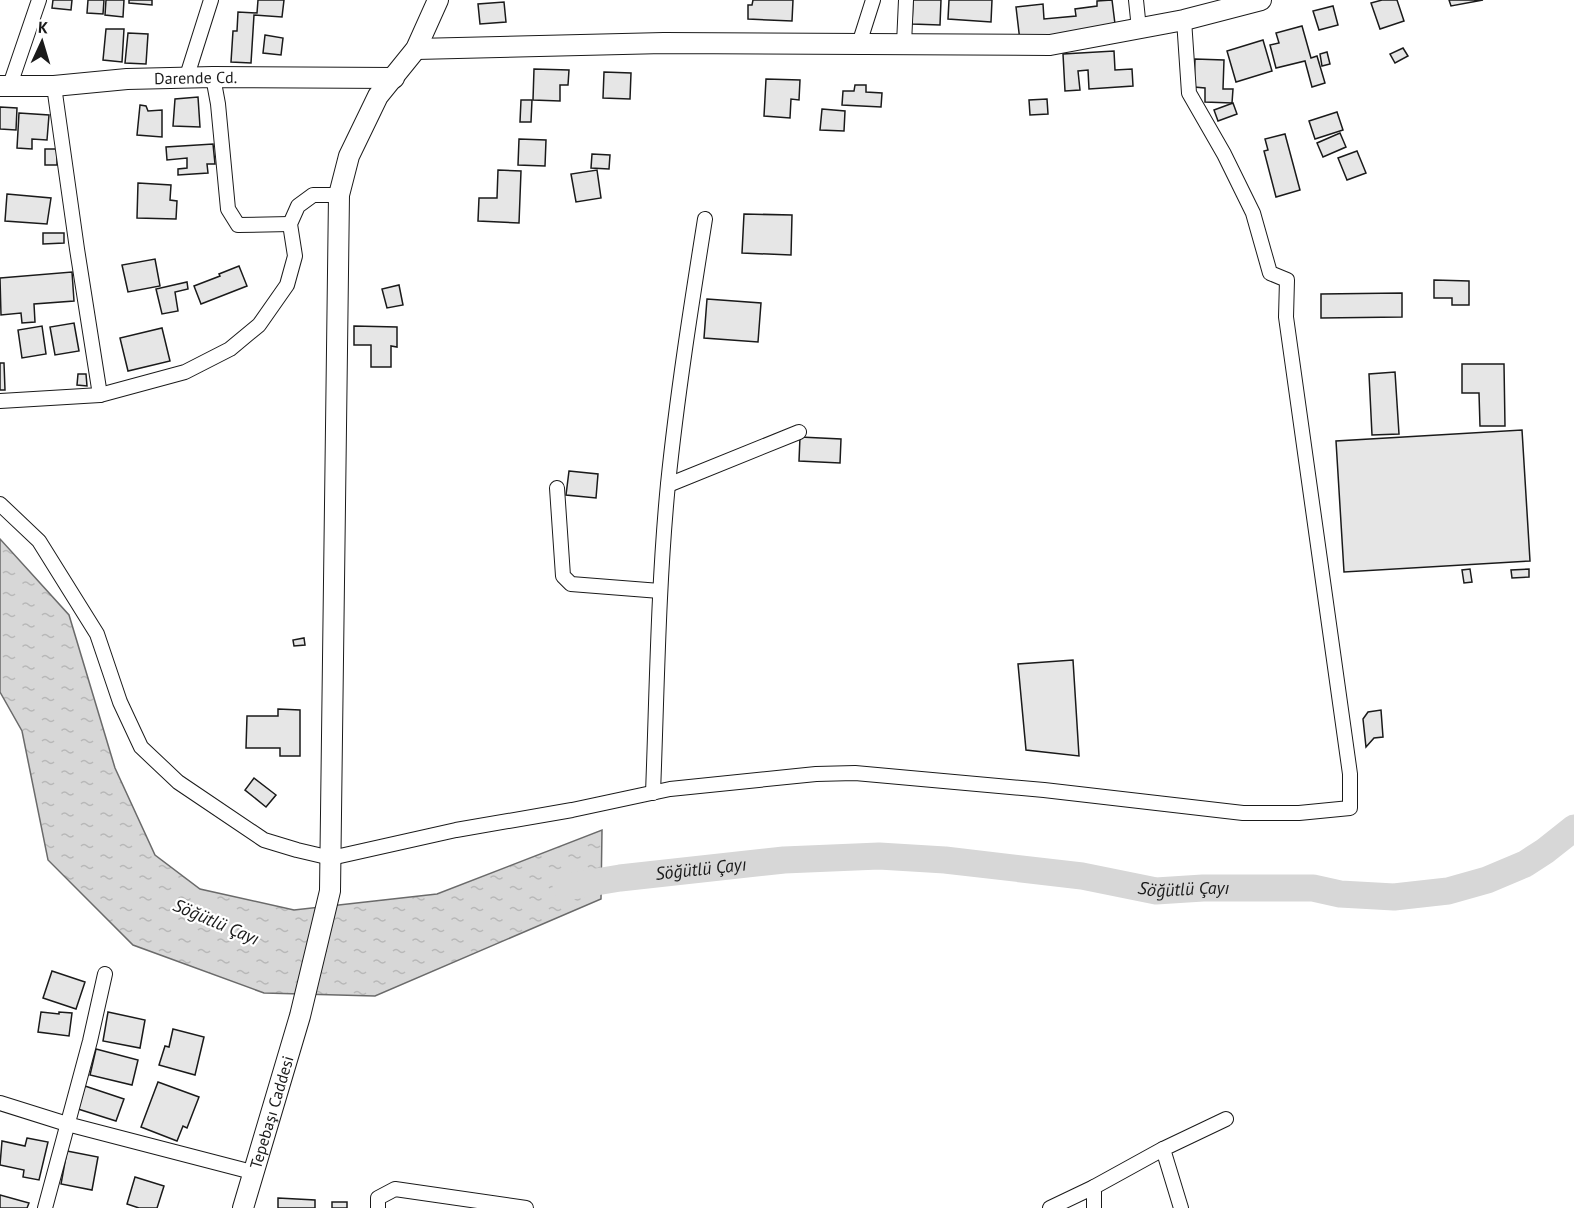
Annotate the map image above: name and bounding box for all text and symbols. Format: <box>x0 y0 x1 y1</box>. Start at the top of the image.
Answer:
north arrow <box>12 12 72 72</box>
text: K <box>37 17 49 37</box>
street label: Darende Cd. <box>154 67 237 88</box>
water label: Söğütlü Çayı <box>654 852 748 885</box>
water label: Söğütlü Çayı <box>1136 876 1230 902</box>
water label: Söğütlü Çayı <box>170 893 263 950</box>
street label: Tepebaşı Caddesi <box>245 1053 298 1171</box>

